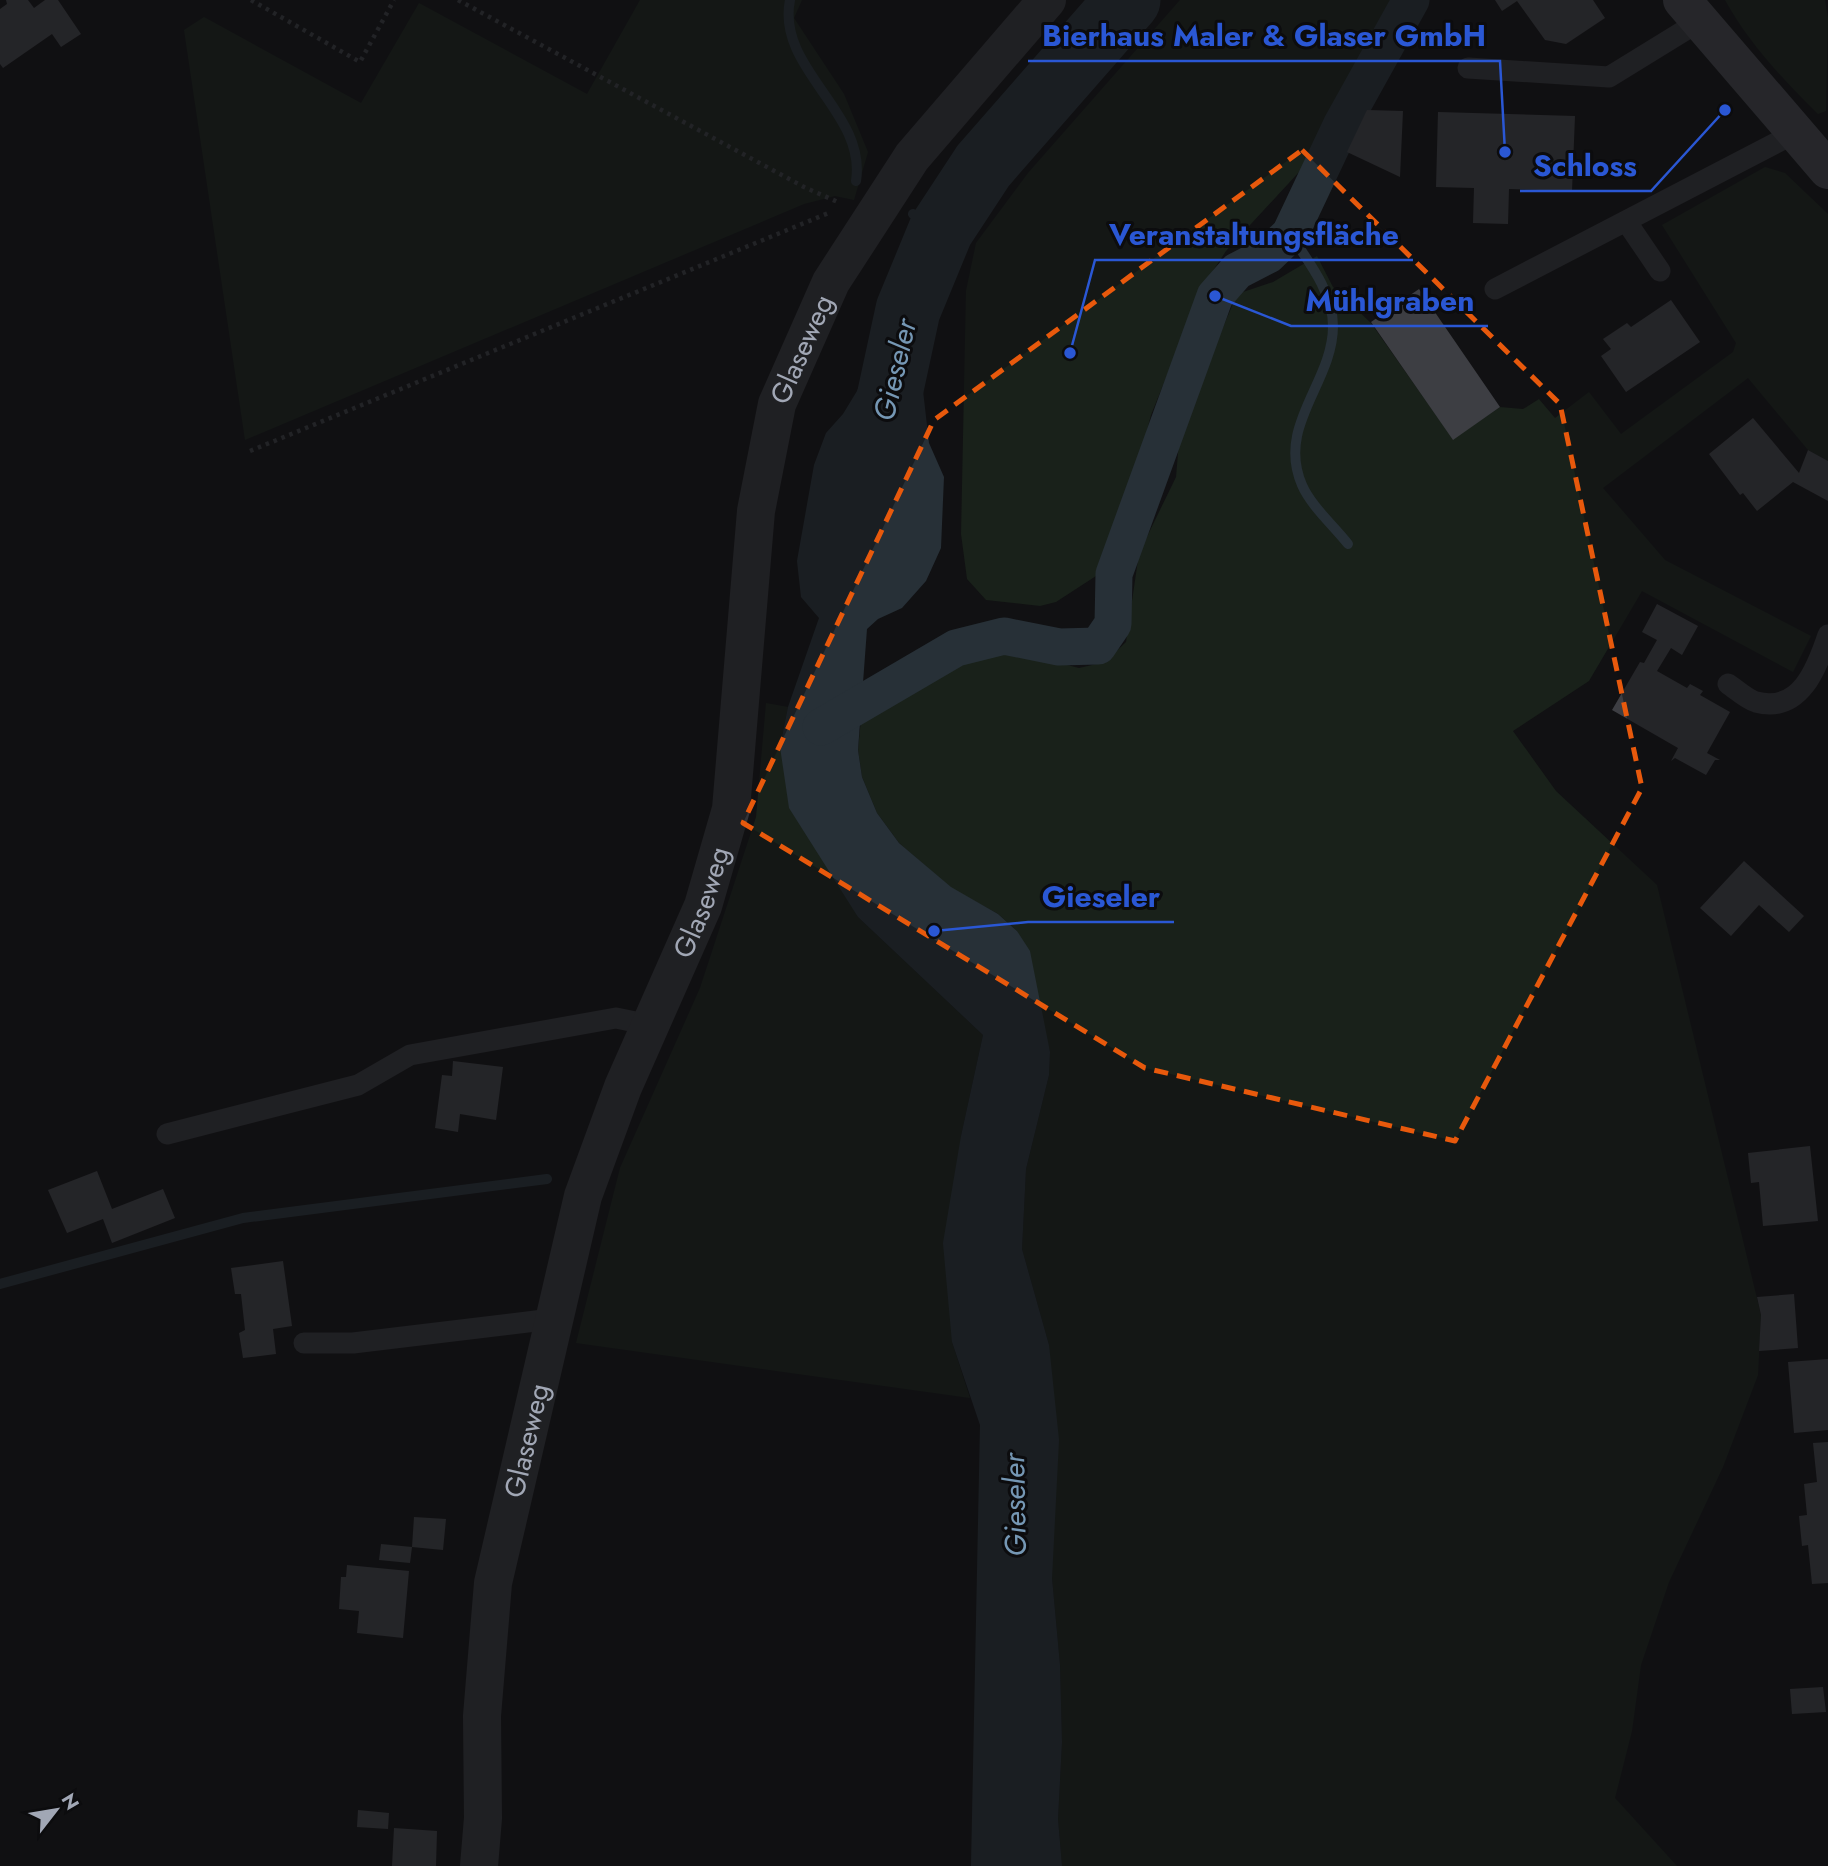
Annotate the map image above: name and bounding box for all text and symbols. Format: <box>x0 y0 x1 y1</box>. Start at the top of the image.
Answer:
callout: Bierhaus Maler & Glaser GmbH <box>1028 10 1500 61</box>
text: Bierhaus Maler & Glaser GmbH <box>1042 14 1486 57</box>
callout: Schloss <box>1520 140 1651 191</box>
text: Schloss <box>1533 144 1637 187</box>
callout: Veranstaltungsfläche <box>1095 209 1413 260</box>
text: Veranstaltungsfläche <box>1108 213 1399 256</box>
callout: Mühlgraben <box>1291 275 1488 326</box>
text: Mühlgraben <box>1306 279 1474 322</box>
street label: Glaseweg <box>760 288 844 411</box>
water label: Gieseler <box>862 313 928 425</box>
street label: Glaseweg <box>663 842 740 965</box>
callout: Gieseler <box>1028 871 1174 922</box>
text: Gieseler <box>1042 875 1161 918</box>
street label: Glaseweg <box>494 1379 560 1502</box>
water label: Gieseler <box>992 1451 1037 1557</box>
north arrow <box>21 1775 91 1845</box>
text: N <box>55 1788 86 1815</box>

